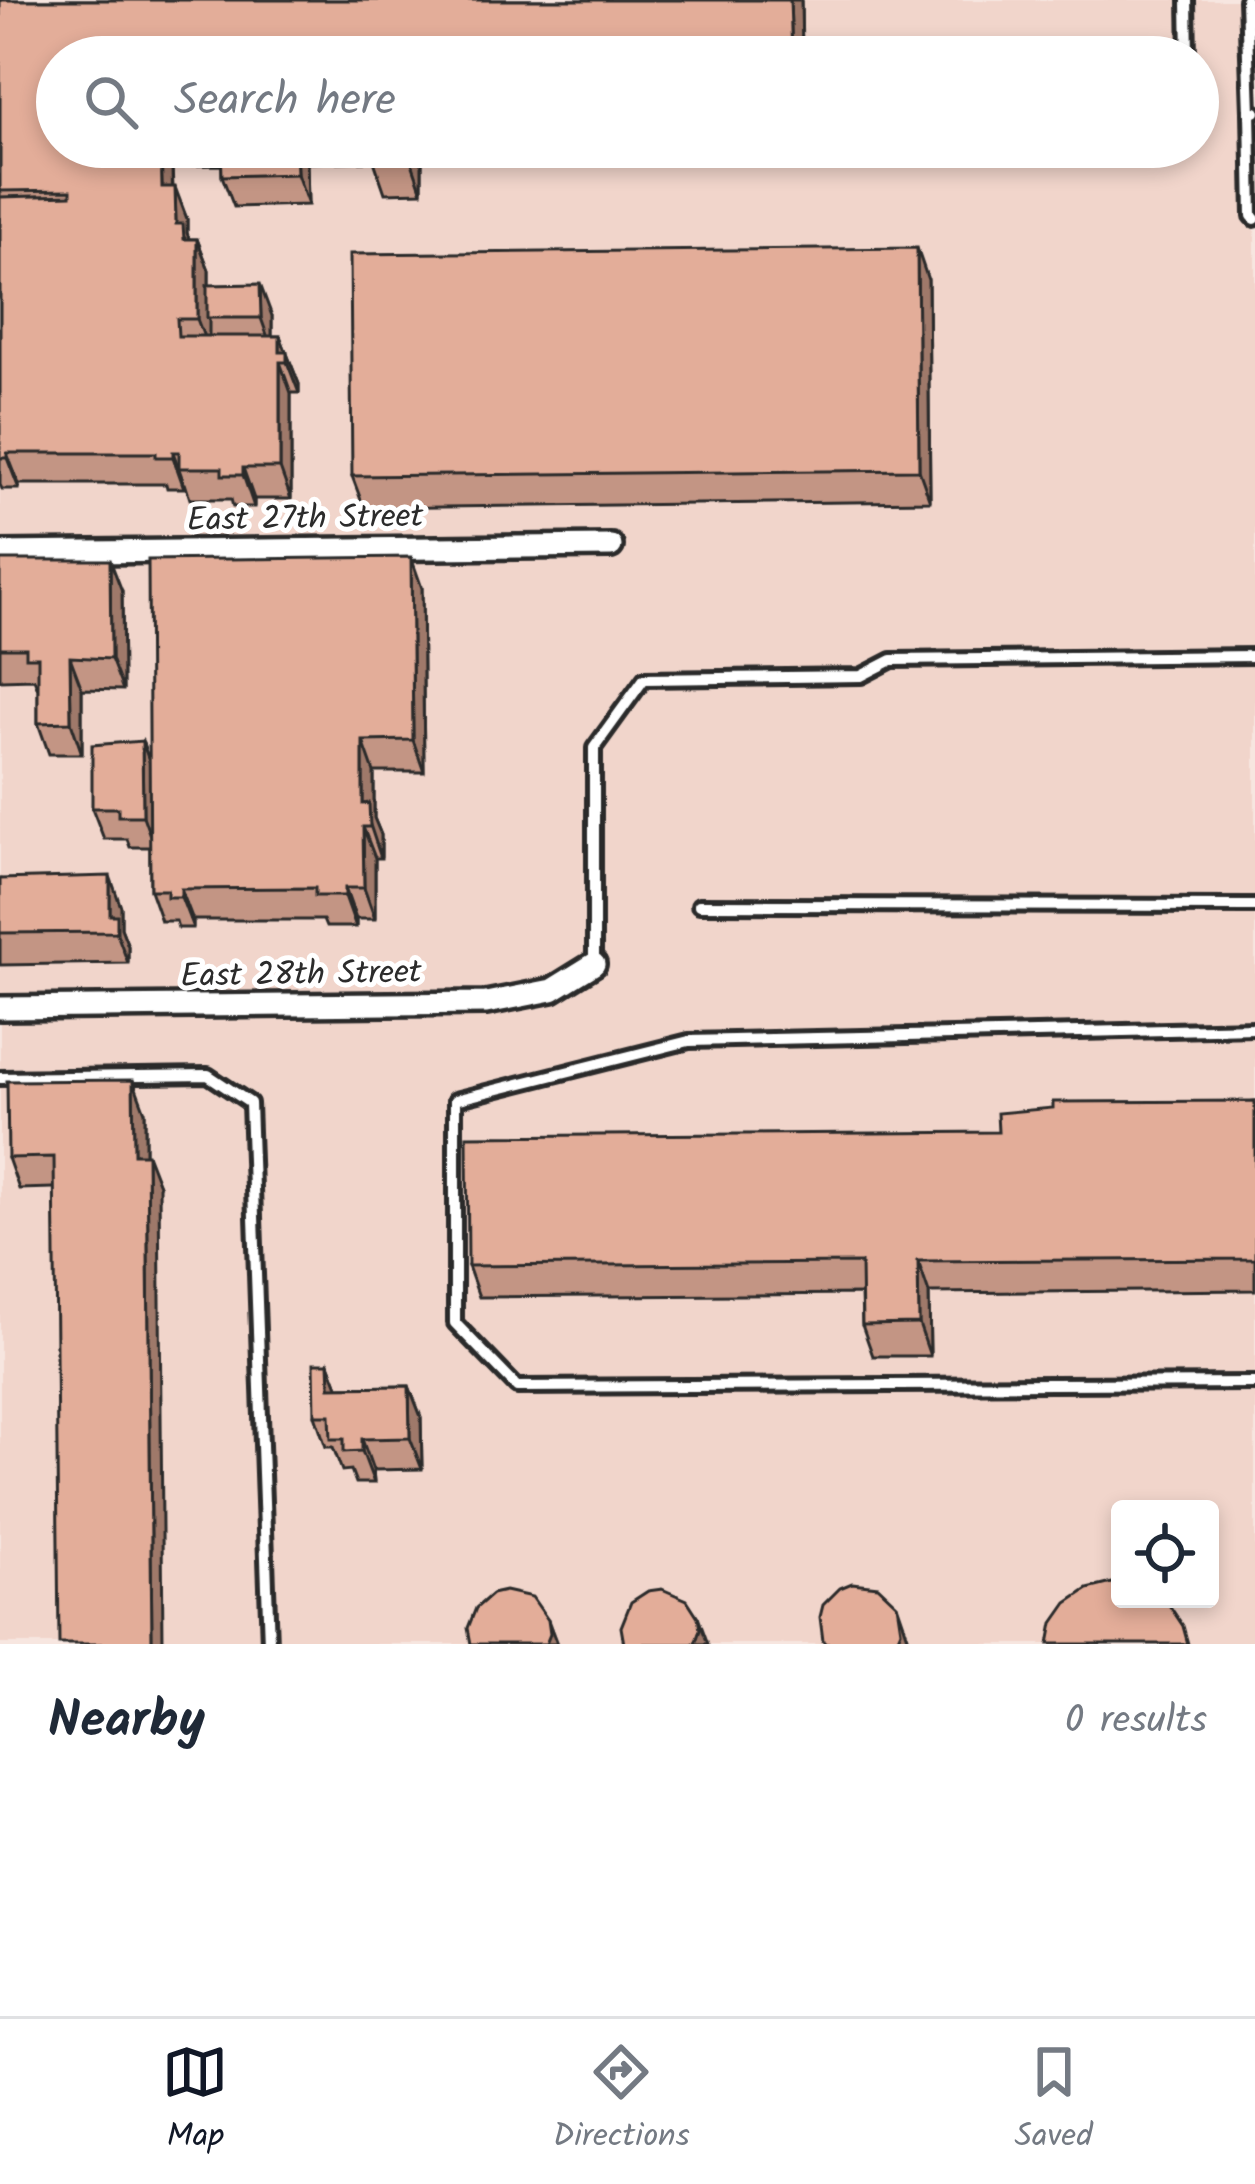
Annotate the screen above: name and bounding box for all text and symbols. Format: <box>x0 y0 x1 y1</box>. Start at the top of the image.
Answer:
search box <box>36 36 1219 168</box>
text: Search here <box>174 66 396 138</box>
icon: search <box>78 69 144 135</box>
street label: East 27th Street <box>186 491 425 548</box>
street label: East 28th Street <box>180 947 423 1004</box>
map controls <box>1111 1500 1219 1608</box>
button: locate <box>1111 1500 1219 1608</box>
text: Nearby <box>48 1682 205 1763</box>
text: 0 results <box>1065 1691 1207 1753</box>
tab: Map <box>162 2039 228 2164</box>
tab: Directions <box>553 2039 690 2164</box>
tab: Saved <box>1014 2039 1093 2164</box>

